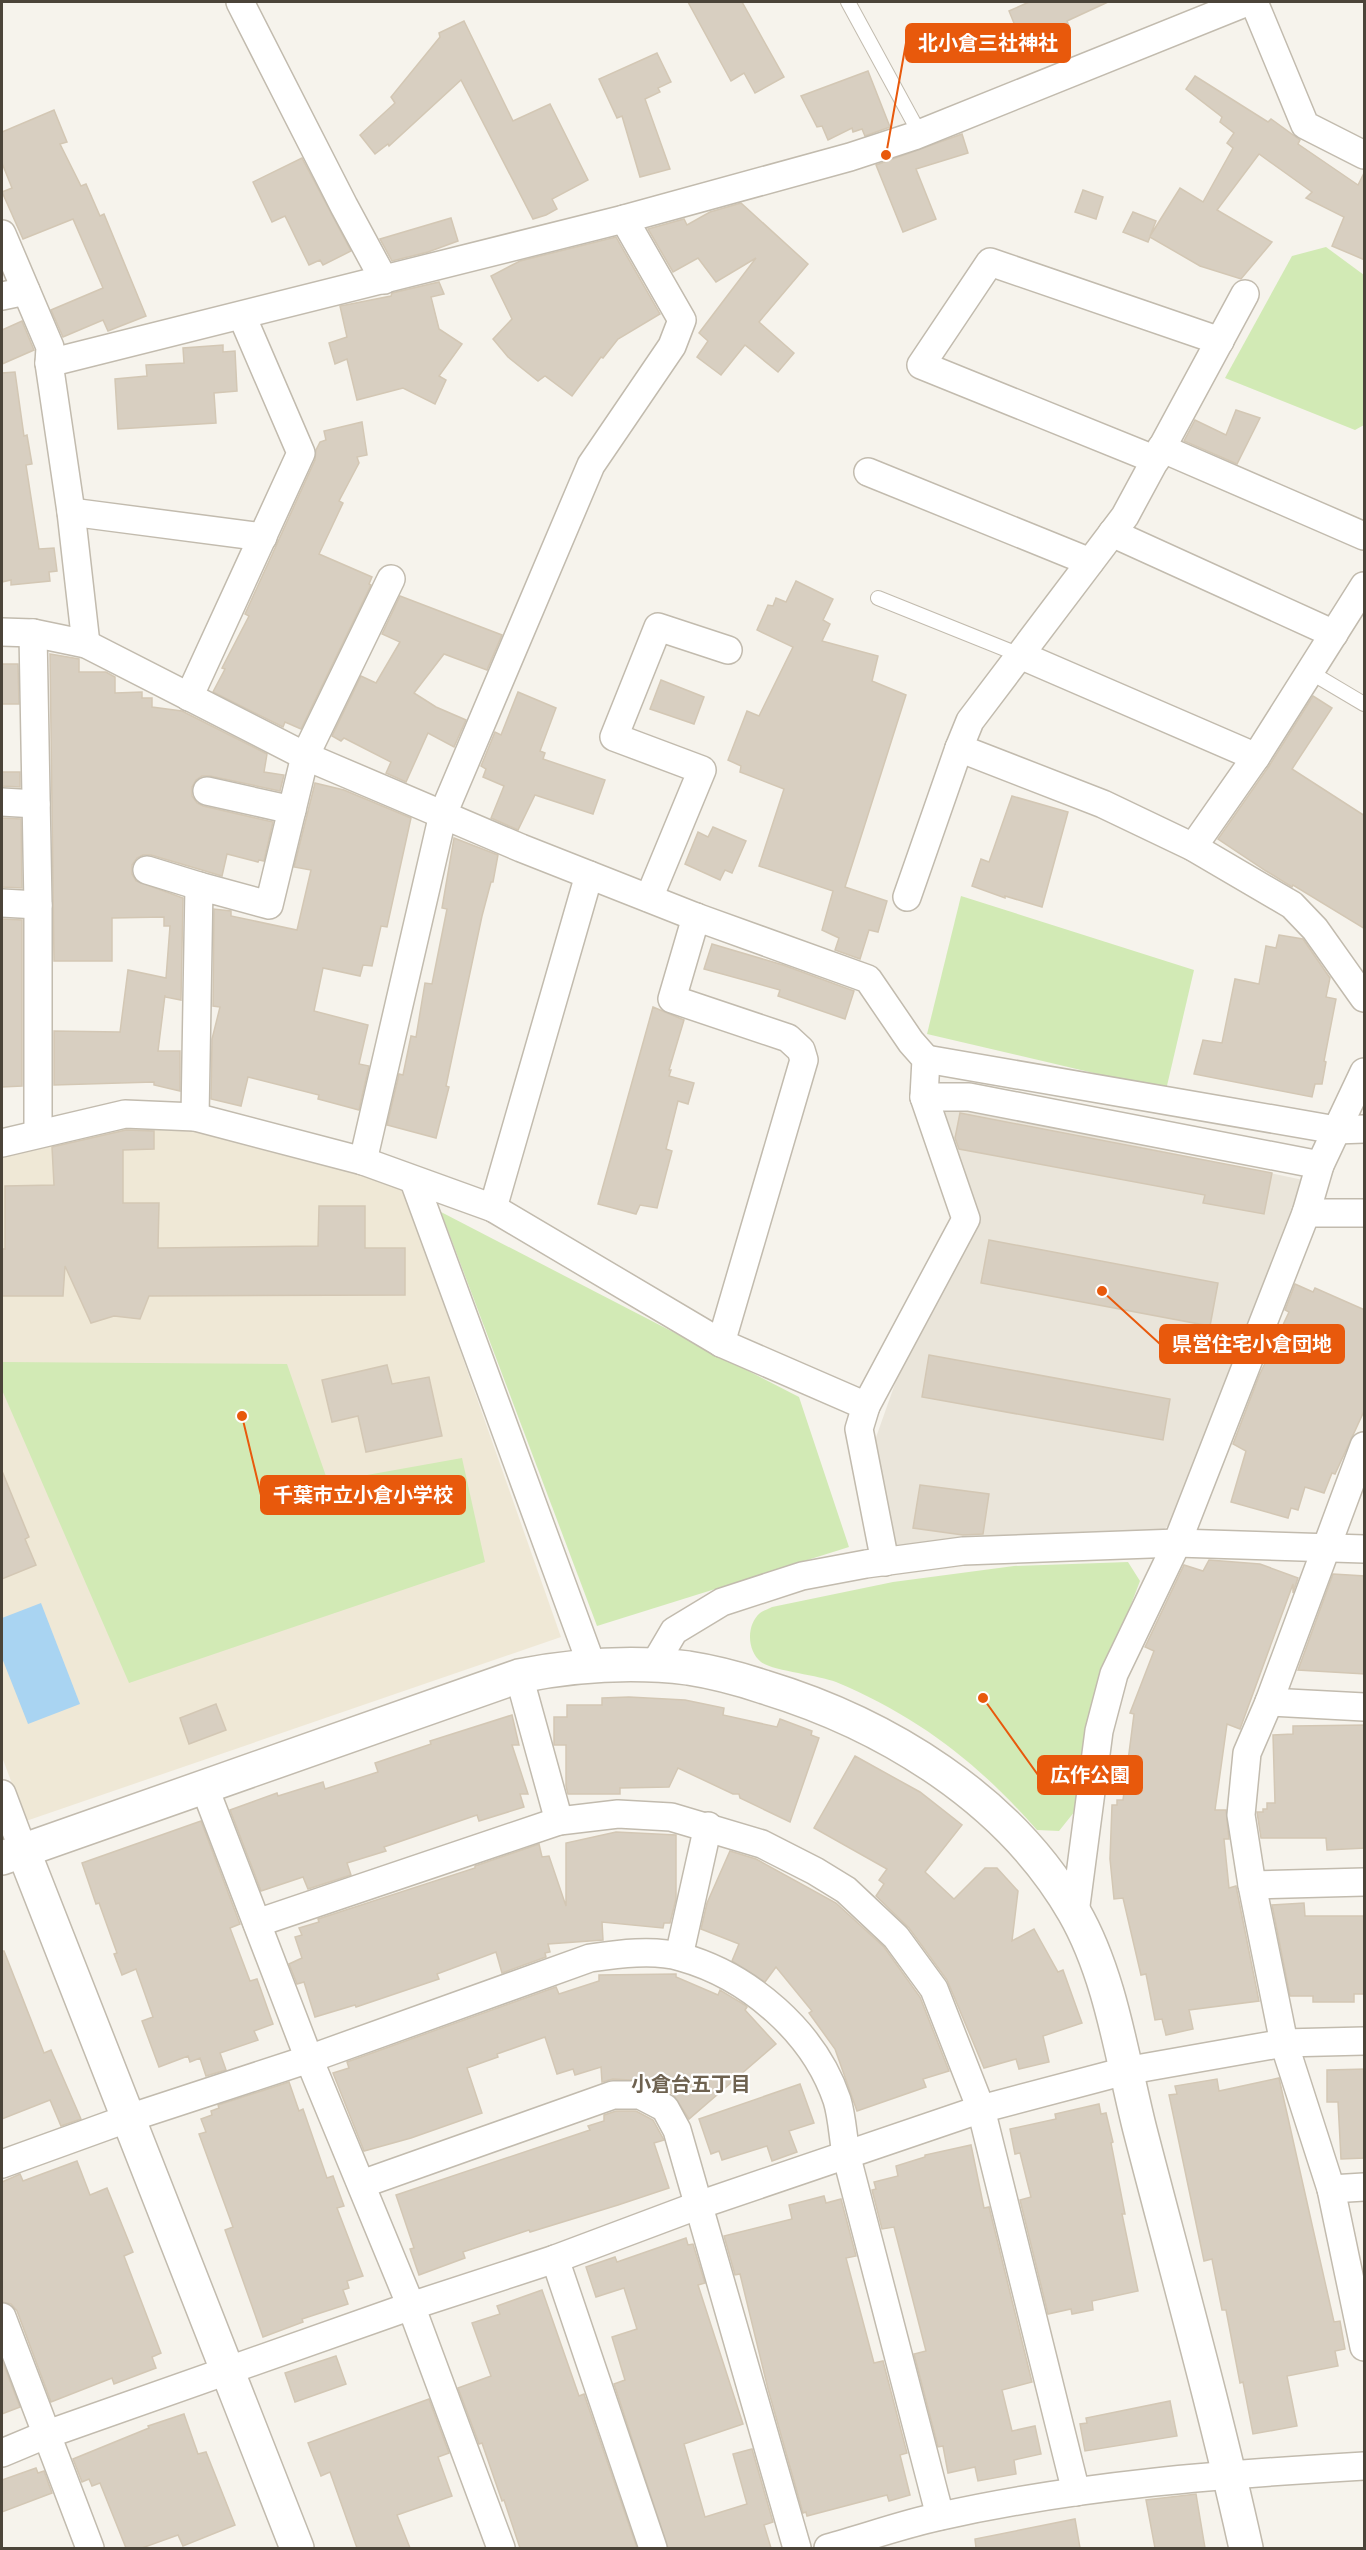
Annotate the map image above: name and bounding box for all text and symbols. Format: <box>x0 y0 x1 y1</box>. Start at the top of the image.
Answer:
callout: 北小倉三社神社 <box>906 24 1070 62</box>
text: 北小倉三社神社 <box>918 27 1058 58</box>
callout: 県営住宅小倉団地 <box>1160 1325 1344 1363</box>
text: 県営住宅小倉団地 <box>1172 1328 1332 1359</box>
callout: 千葉市立小倉小学校 <box>261 1476 465 1514</box>
text: 千葉市立小倉小学校 <box>273 1479 453 1510</box>
callout: 広作公園 <box>1038 1756 1142 1794</box>
text: 広作公園 <box>1050 1759 1130 1790</box>
district label: 小倉台五丁目 <box>631 2068 751 2099</box>

